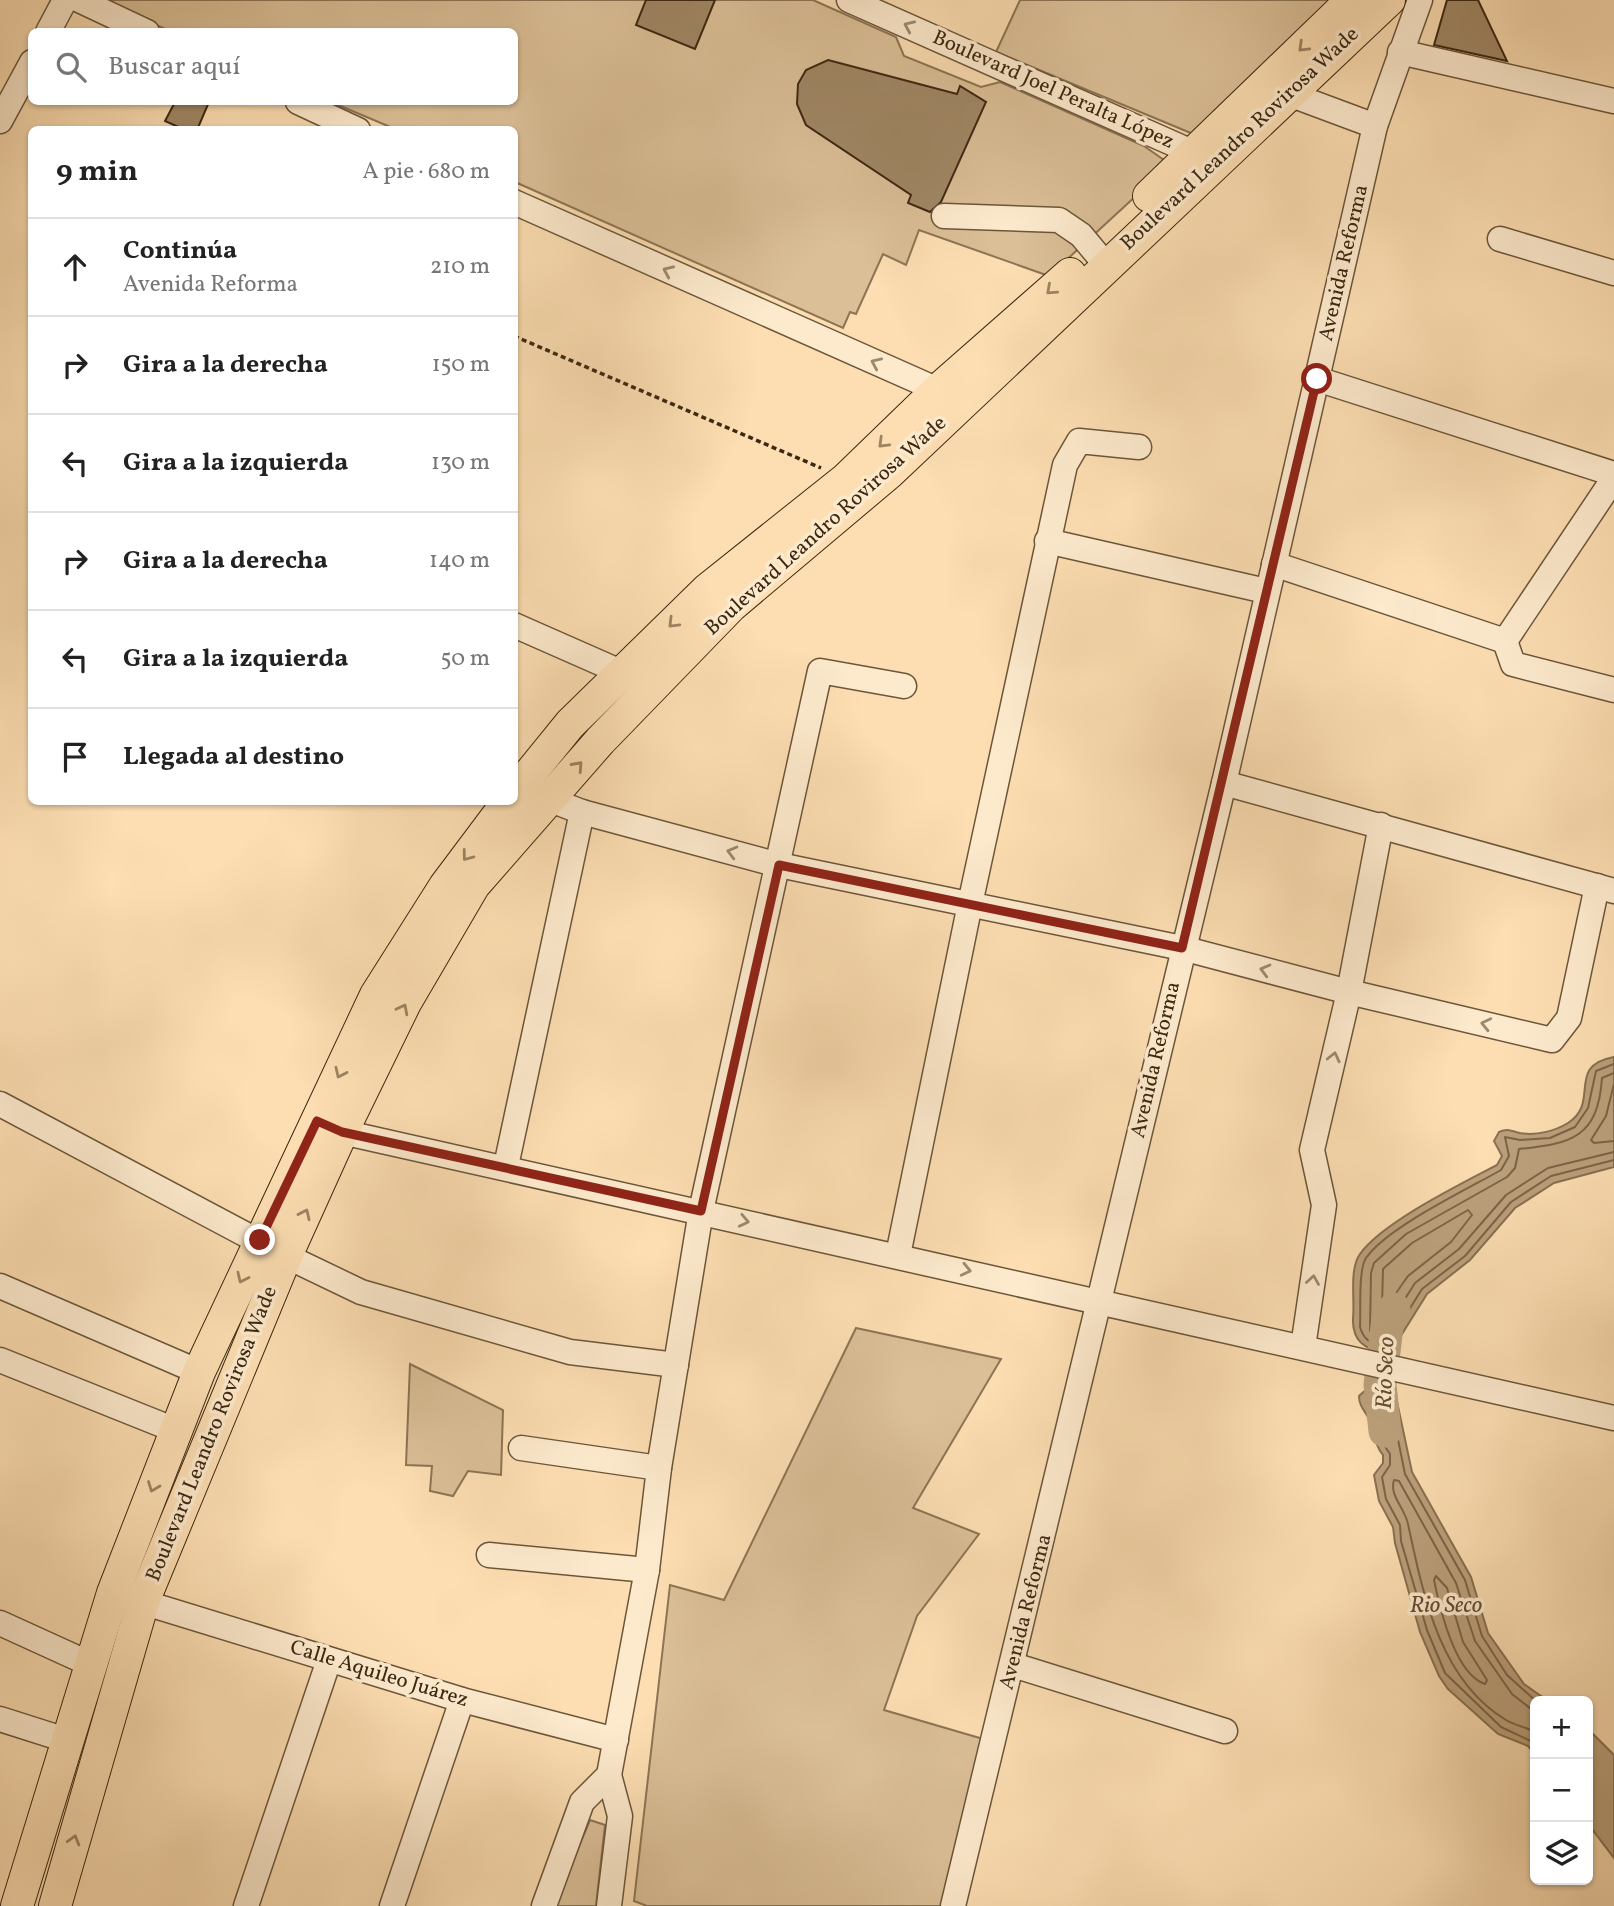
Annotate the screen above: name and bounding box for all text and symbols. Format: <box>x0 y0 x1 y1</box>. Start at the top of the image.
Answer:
one-way arrow <box>904 20 916 34</box>
street label: Boulevard Leandro Rovirosa Wade <box>1114 20 1366 257</box>
street label: Boulevard Joel Peralta López <box>928 24 1178 156</box>
search box <box>28 28 518 105</box>
one-way arrow <box>1298 39 1311 52</box>
icon: search <box>52 48 90 86</box>
text: Buscar aquí <box>108 49 240 85</box>
text: 9 min <box>56 151 138 193</box>
text: A pie · 680 m <box>362 156 490 188</box>
street label: Avenida Reforma <box>1312 182 1376 344</box>
text: Continúa <box>123 233 237 269</box>
icon: ahead <box>56 248 94 286</box>
text: 210 m <box>430 251 490 283</box>
one-way arrow <box>663 265 675 279</box>
text: Avenida Reforma <box>123 269 298 301</box>
one-way arrow <box>1046 282 1059 294</box>
icon: right <box>56 346 94 384</box>
text: Gira a la derecha <box>123 347 328 383</box>
text: 150 m <box>432 349 490 381</box>
one-way arrow <box>871 357 883 371</box>
route start <box>1301 363 1332 394</box>
street label: Boulevard Leandro Rovirosa Wade <box>699 409 953 643</box>
one-way arrow <box>878 435 891 448</box>
icon: left <box>56 444 94 482</box>
text: Gira a la izquierda <box>123 445 348 481</box>
text: 130 m <box>431 447 490 479</box>
icon: right <box>56 542 94 580</box>
text: Gira a la derecha <box>123 543 328 579</box>
text: 140 m <box>429 545 490 577</box>
one-way arrow <box>669 614 682 627</box>
icon: left <box>56 640 94 678</box>
text: Gira a la izquierda <box>123 641 348 677</box>
text: 50 m <box>441 643 490 675</box>
icon: arrive <box>56 738 94 776</box>
text: Llegada al destino <box>123 739 344 775</box>
one-way arrow <box>570 761 582 774</box>
one-way arrow <box>726 846 738 860</box>
one-way arrow <box>463 848 476 861</box>
one-way arrow <box>1259 964 1271 978</box>
street label: Avenida Reforma <box>1124 979 1188 1141</box>
one-way arrow <box>394 1004 408 1016</box>
one-way arrow <box>1480 1018 1492 1033</box>
one-way arrow <box>1326 1051 1340 1063</box>
one-way arrow <box>334 1065 348 1078</box>
one-way arrow <box>297 1209 311 1221</box>
one-way arrow <box>738 1212 750 1227</box>
route end <box>244 1224 275 1255</box>
one-way arrow <box>960 1262 972 1276</box>
one-way arrow <box>236 1271 250 1283</box>
one-way arrow <box>1305 1274 1320 1285</box>
street label: Boulevard Leandro Rovirosa Wade <box>139 1282 285 1586</box>
water label: Río Seco <box>1369 1336 1403 1410</box>
one-way arrow <box>148 1481 162 1493</box>
street label: Avenida Reforma <box>993 1531 1059 1693</box>
water label: Rio Seco <box>1410 1590 1483 1622</box>
street label: Calle Aquileo Juárez <box>286 1633 472 1715</box>
map controls <box>1530 1696 1593 1885</box>
button: + <box>1530 1696 1593 1759</box>
button: − <box>1530 1759 1593 1822</box>
button: layers <box>1530 1822 1593 1885</box>
one-way arrow <box>66 1835 81 1847</box>

